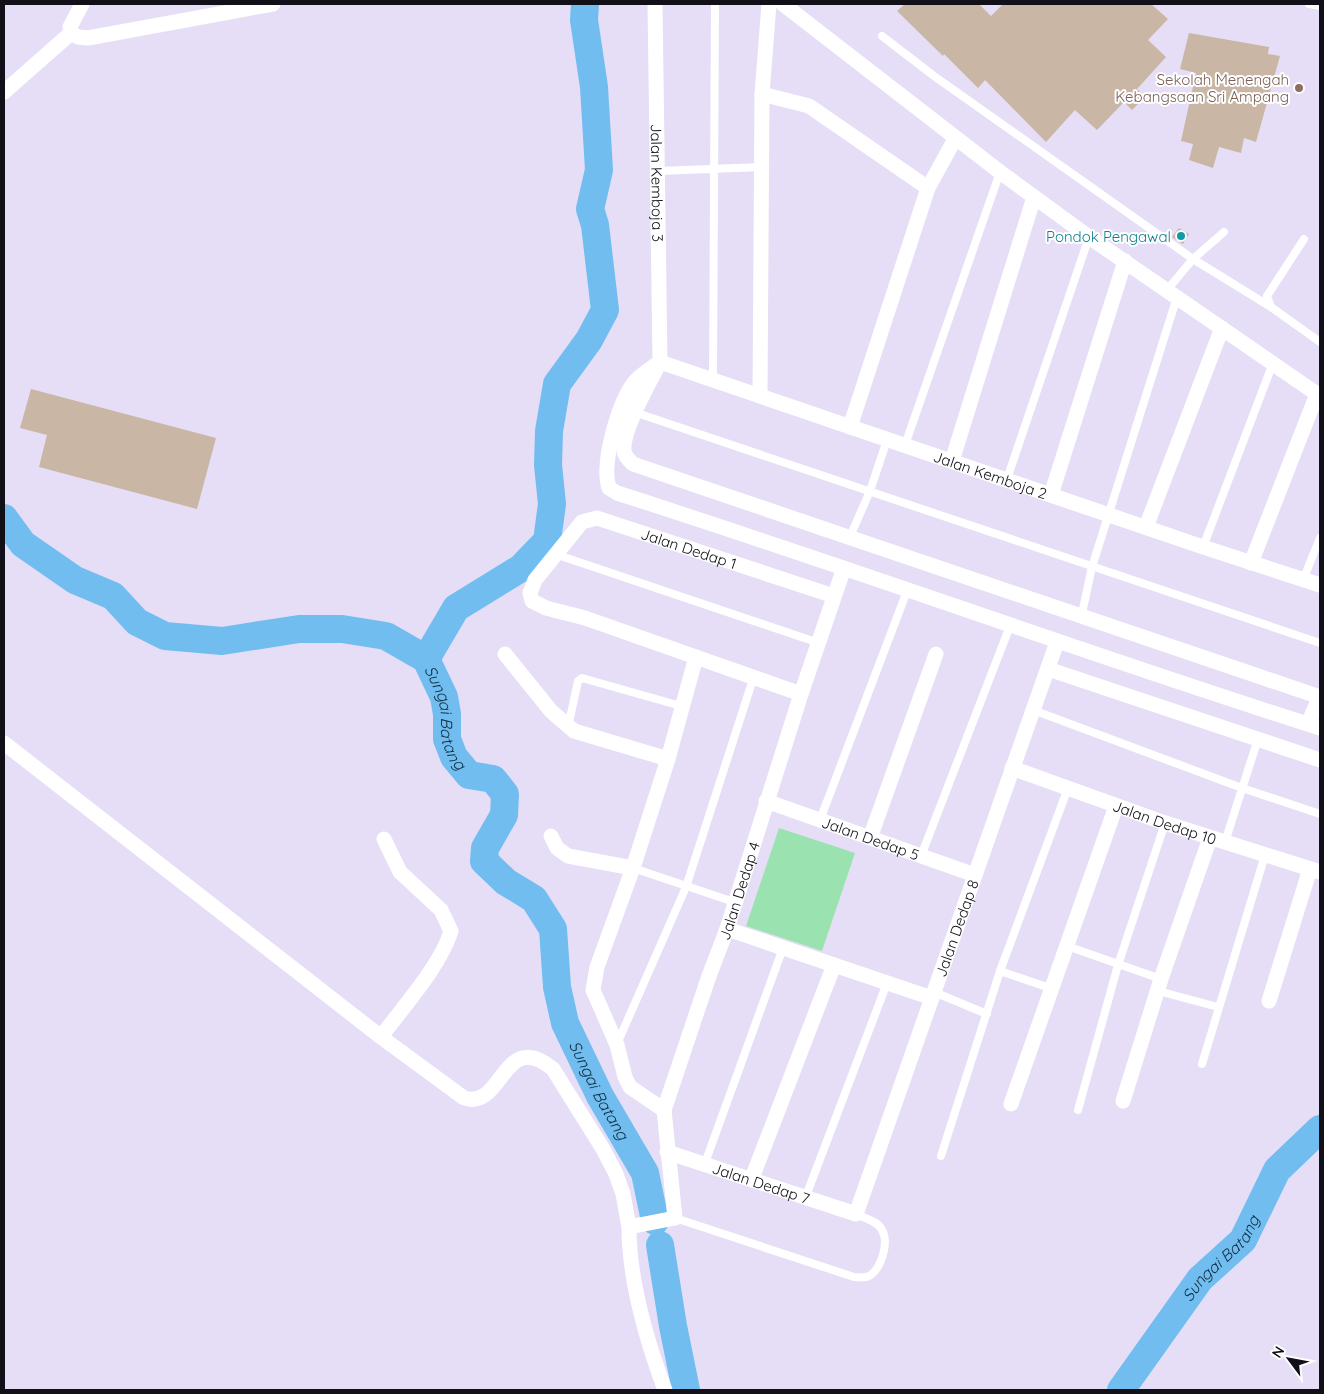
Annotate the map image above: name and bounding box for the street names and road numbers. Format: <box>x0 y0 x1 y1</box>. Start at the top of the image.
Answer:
street label: Jalan Kemboja 3 <box>647 124 668 242</box>
street label: Jalan Kemboja 2 <box>931 446 1050 503</box>
street label: Jalan Dedap 1 <box>639 524 739 573</box>
street label: Jalan Dedap 10 <box>1110 796 1219 848</box>
street label: Jalan Dedap 5 <box>819 812 922 864</box>
street label: Jalan Dedap 4 <box>714 839 763 942</box>
street label: Jalan Dedap 8 <box>931 877 982 979</box>
street label: Jalan Dedap 7 <box>710 1158 813 1208</box>

